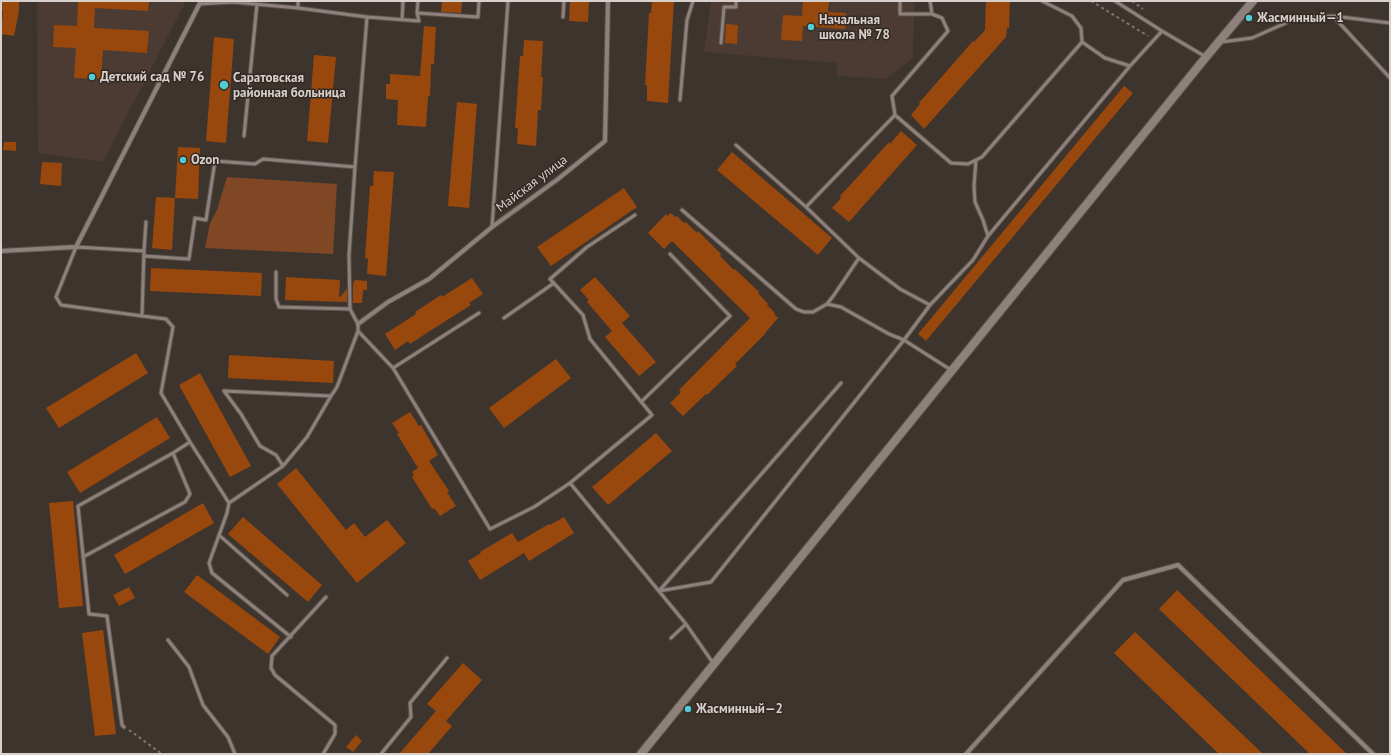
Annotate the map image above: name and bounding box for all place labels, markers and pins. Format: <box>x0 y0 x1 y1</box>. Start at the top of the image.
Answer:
place label: Жасминный—1 <box>1257 10 1344 26</box>
place label: Начальная школа № 78 <box>819 12 890 43</box>
marker: Жасминный—1 <box>1244 13 1254 23</box>
marker: Начальная школа № 78 <box>806 22 816 32</box>
place label: Детский сад № 76 <box>100 69 204 85</box>
place label: Саратовская районная больница <box>233 70 346 101</box>
marker: Детский сад № 76 <box>87 72 97 82</box>
marker: Саратовская районная больница <box>218 79 230 91</box>
place label: Ozon <box>191 152 219 168</box>
marker: Ozon <box>178 155 188 165</box>
place label: Жасминный—2 <box>696 701 783 717</box>
marker: Жасминный—2 <box>683 704 693 714</box>

